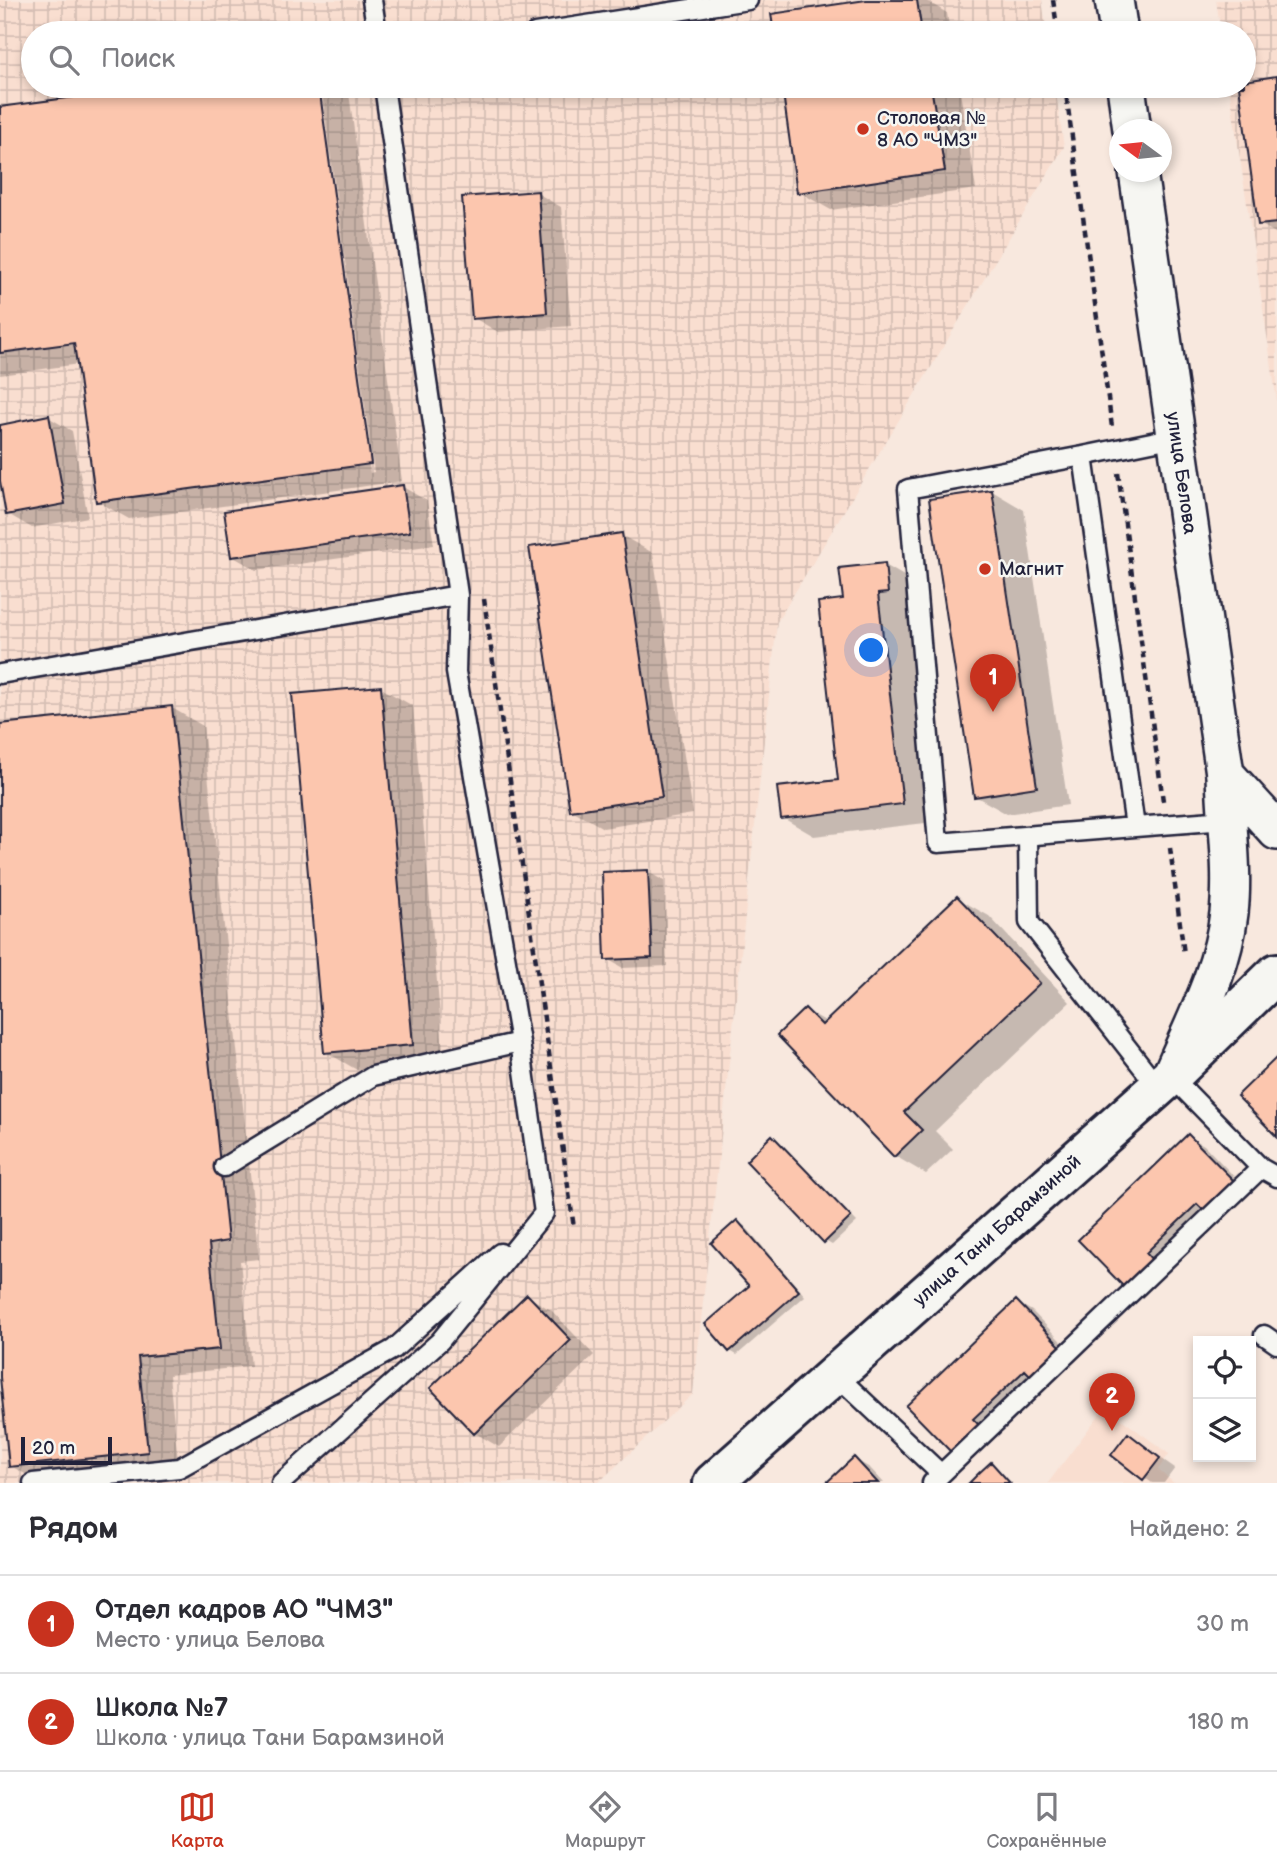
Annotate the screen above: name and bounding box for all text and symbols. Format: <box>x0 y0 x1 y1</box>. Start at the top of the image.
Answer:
search box <box>21 21 1256 98</box>
icon: search <box>45 41 83 79</box>
text: Поиск <box>101 44 175 75</box>
place label: Столовая № 8 АО "ЧМЗ" <box>877 107 986 152</box>
north arrow <box>1109 119 1172 182</box>
marker: Столовая № 8 АО "ЧМЗ" <box>855 121 871 137</box>
street label: улица Белова <box>1161 410 1202 536</box>
place label: Магнит <box>999 558 1064 581</box>
marker: Магнит <box>977 561 993 577</box>
your location <box>854 633 888 667</box>
pin: 1 <box>970 654 1016 712</box>
street label: улица Тани Барамзиной <box>908 1150 1086 1311</box>
map controls <box>1193 1336 1256 1462</box>
button: locate <box>1193 1336 1256 1399</box>
pin: 2 <box>1089 1373 1135 1431</box>
button: layers <box>1193 1399 1256 1462</box>
scale bar <box>21 1434 112 1466</box>
text: 20 m <box>32 1437 75 1460</box>
text: Рядом <box>28 1511 118 1547</box>
text: Найдено: 2 <box>1129 1515 1249 1543</box>
text: Отдел кадров АО "ЧМЗ" <box>95 1595 393 1626</box>
text: 1 <box>46 1610 56 1638</box>
text: 30 m <box>1196 1610 1249 1638</box>
text: Место · улица Белова <box>95 1626 325 1654</box>
text: Школа №7 <box>95 1693 228 1724</box>
text: 2 <box>44 1708 58 1736</box>
text: 180 m <box>1188 1708 1249 1736</box>
text: Школа · улица Тани Барамзиной <box>95 1724 445 1752</box>
tab: Карта <box>170 1788 224 1853</box>
tab: Маршрут <box>565 1788 646 1853</box>
tab: Сохранённые <box>987 1788 1107 1853</box>

